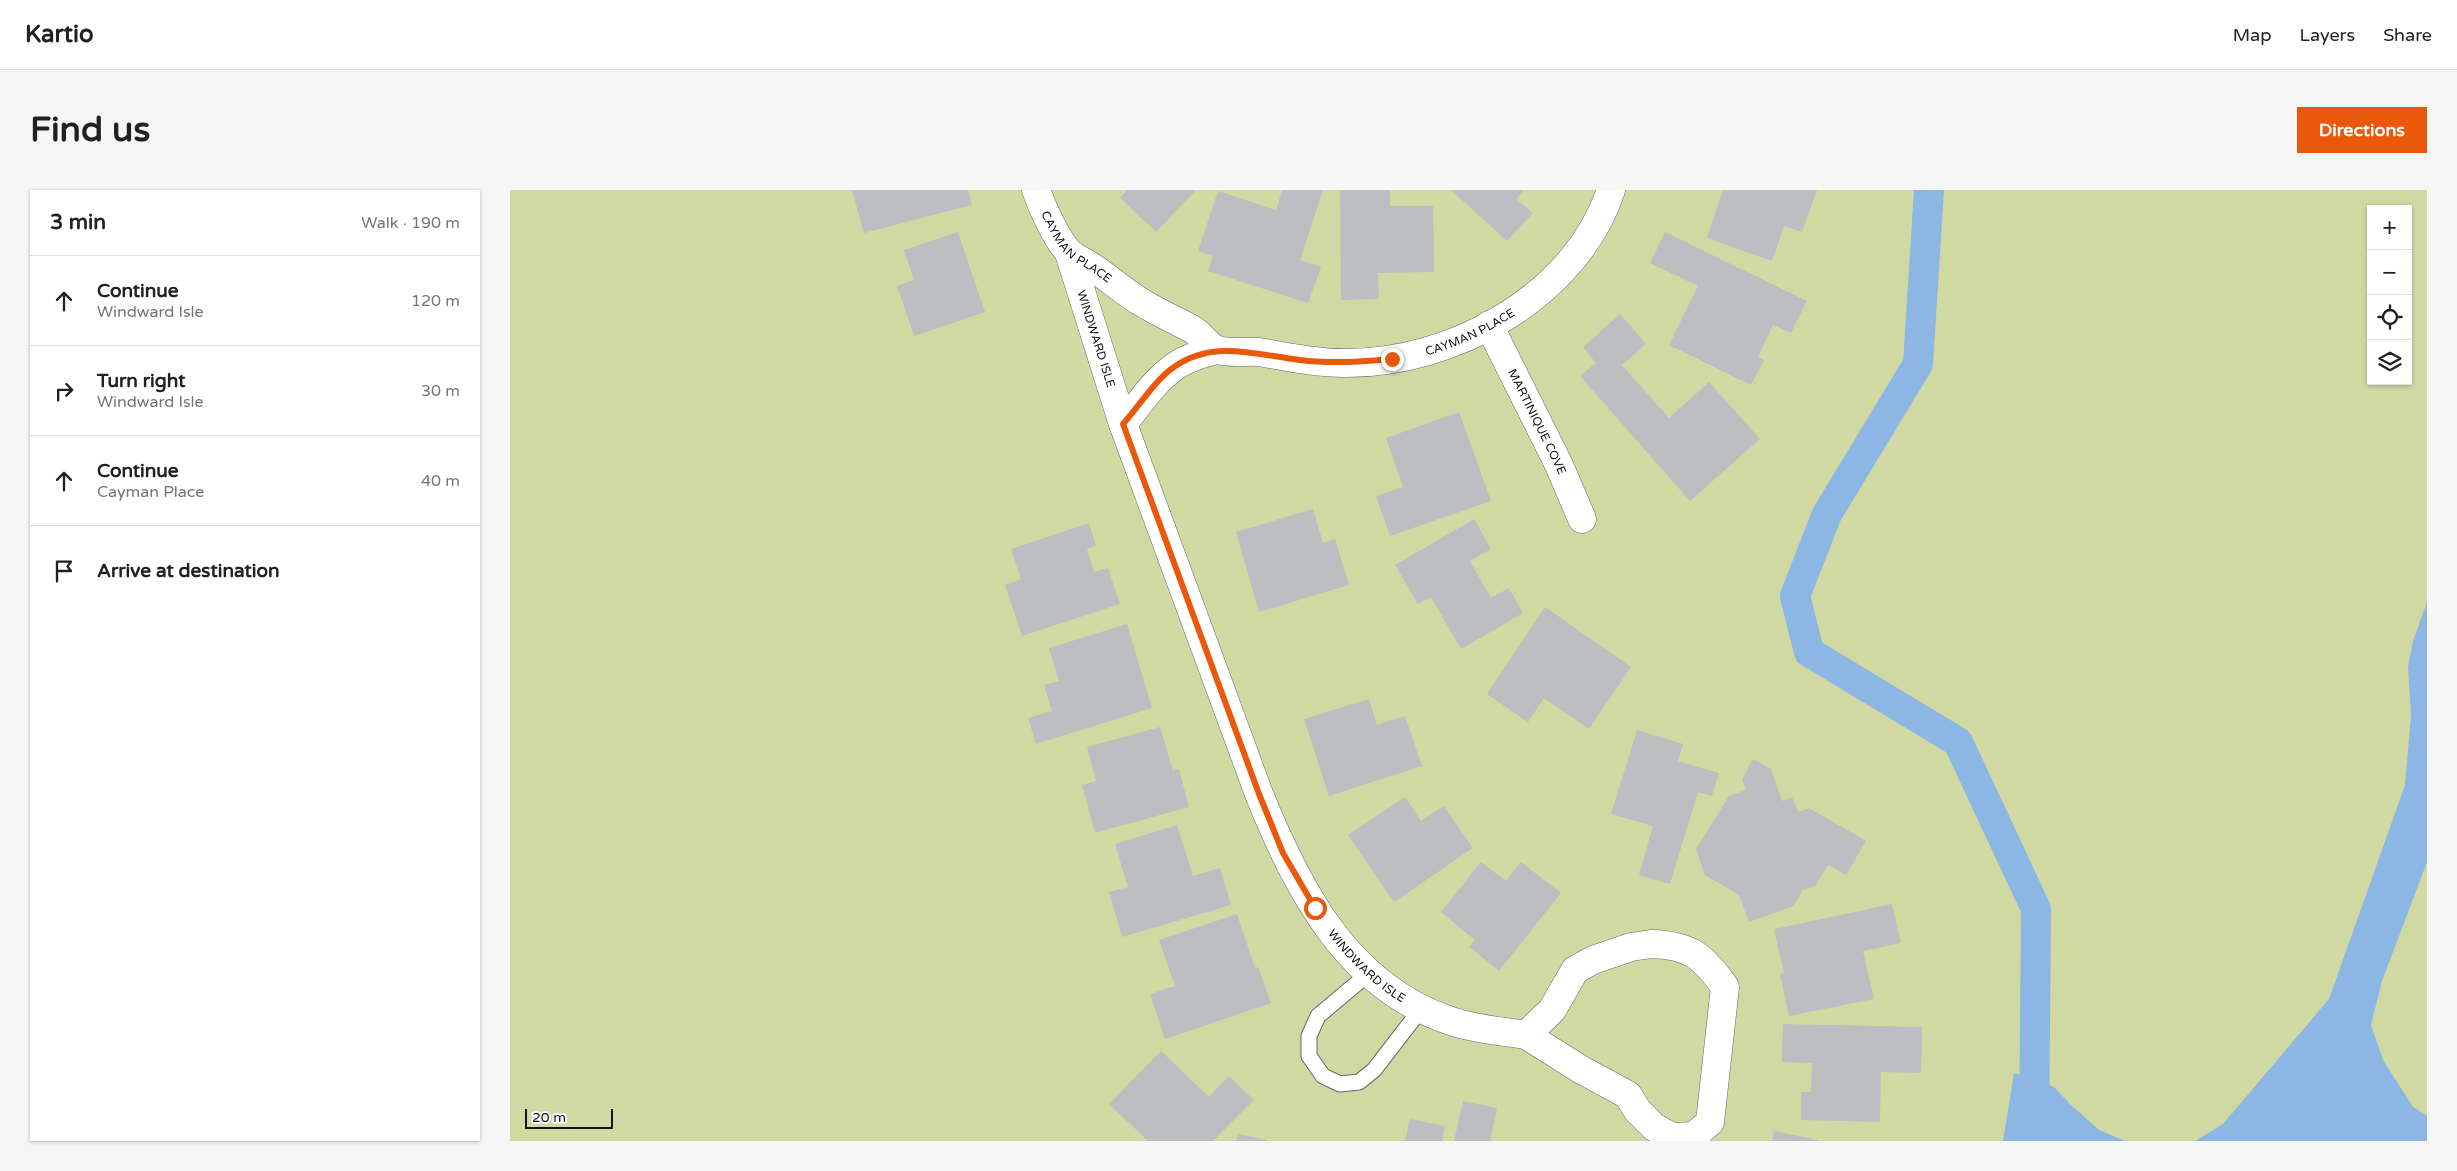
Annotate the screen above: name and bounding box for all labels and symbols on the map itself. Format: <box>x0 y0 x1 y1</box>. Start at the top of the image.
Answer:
street label: CAYMAN PLACE <box>1038 209 1115 286</box>
street label: WINDWARD ISLE <box>1074 288 1118 390</box>
street label: CAYMAN PLACE <box>1424 305 1518 358</box>
route end <box>1381 348 1404 371</box>
street label: MARTINIQUE COVE <box>1505 367 1569 477</box>
route start <box>1304 897 1327 920</box>
street label: WINDWARD ISLE <box>1325 926 1408 1006</box>
scale bar <box>525 1106 612 1129</box>

